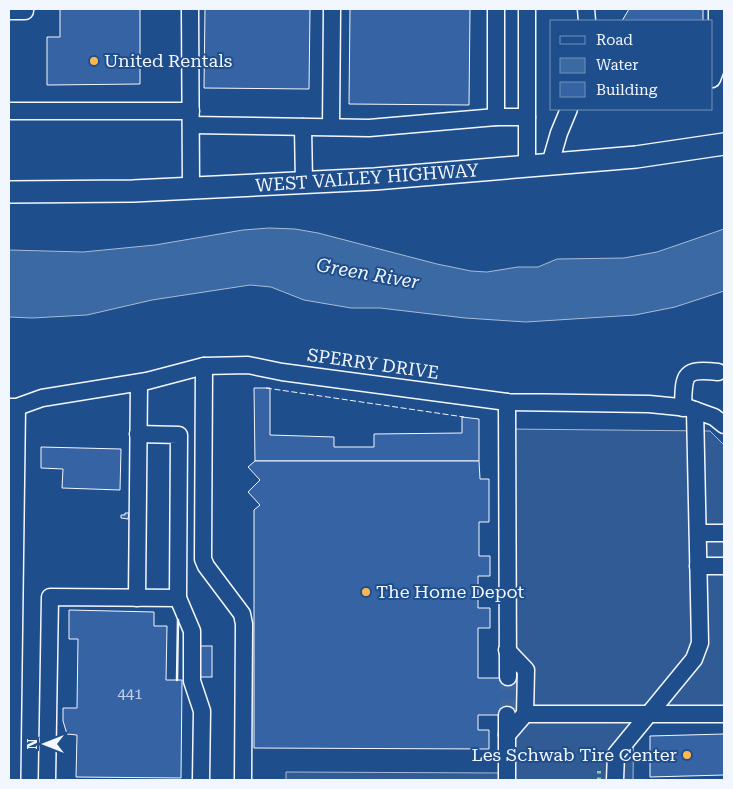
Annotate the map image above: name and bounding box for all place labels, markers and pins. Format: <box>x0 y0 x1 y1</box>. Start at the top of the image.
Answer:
place label: United Rentals <box>104 50 232 71</box>
marker: United Rentals <box>88 55 100 67</box>
place label: The Home Depot <box>376 581 525 602</box>
marker: The Home Depot <box>360 586 372 598</box>
place label: Les Schwab Tire Center <box>472 744 677 765</box>
marker: Les Schwab Tire Center <box>681 749 693 761</box>

